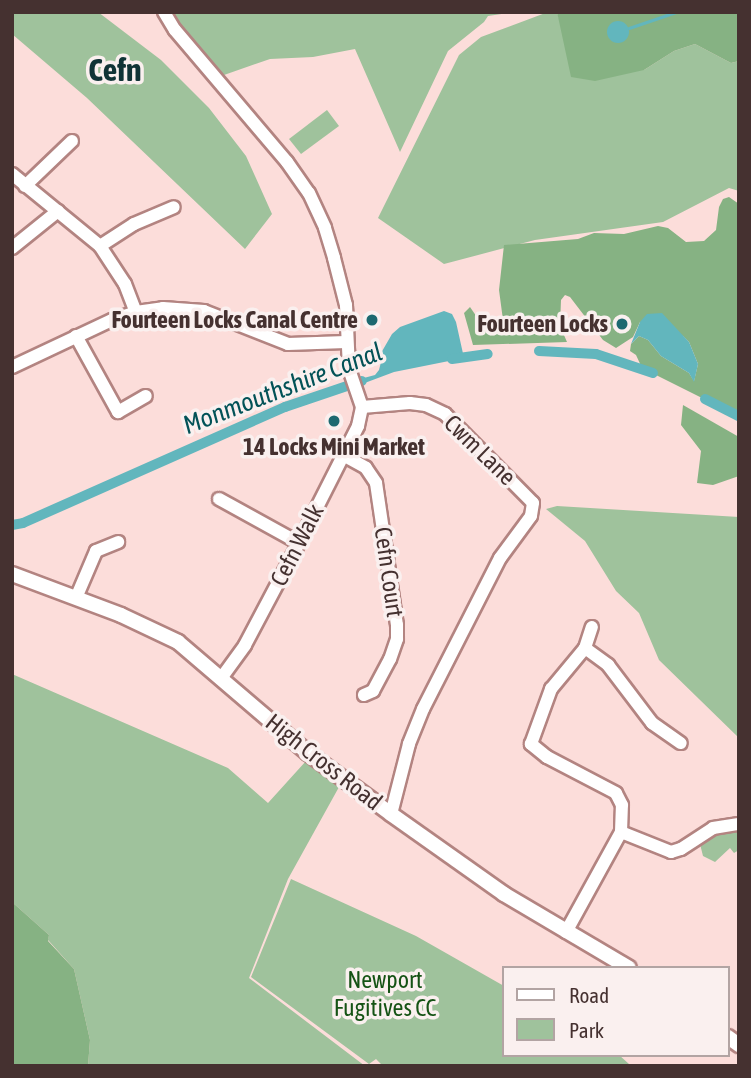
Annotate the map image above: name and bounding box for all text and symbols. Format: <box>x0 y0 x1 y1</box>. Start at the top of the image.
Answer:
district label: Cefn <box>88 51 142 89</box>
place label: Fourteen Locks Canal Centre <box>111 306 358 334</box>
place label: Fourteen Locks <box>477 310 608 338</box>
marker: Fourteen Locks Canal Centre <box>364 312 380 328</box>
marker: Fourteen Locks <box>614 316 630 332</box>
water label: Monmouthshire Canal <box>179 337 387 441</box>
street label: Cwm Lane <box>438 409 522 491</box>
marker: 14 Locks Mini Market <box>326 413 342 429</box>
place label: 14 Locks Mini Market <box>243 433 425 461</box>
street label: Cefn Walk <box>264 499 330 591</box>
street label: Cefn Court <box>368 525 410 619</box>
street label: High Cross Road <box>260 708 388 816</box>
park label: Newport Fugitives CC <box>334 966 436 1022</box>
legend <box>503 966 730 1057</box>
text: Road <box>569 983 609 1007</box>
text: Park <box>569 1018 604 1042</box>

